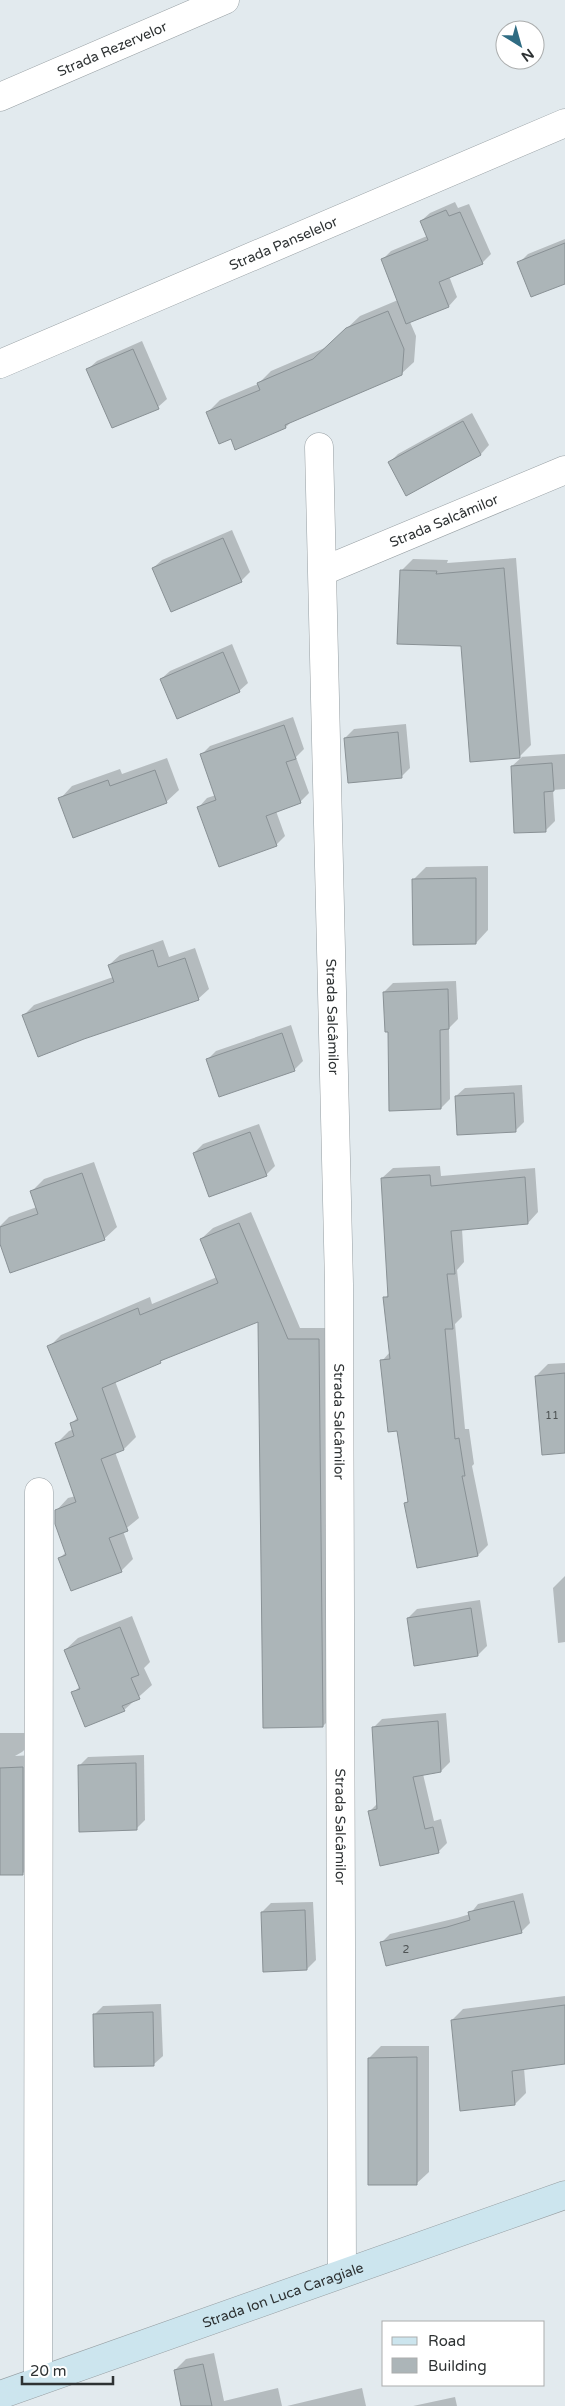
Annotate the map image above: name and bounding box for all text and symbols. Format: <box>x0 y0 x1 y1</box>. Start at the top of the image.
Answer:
street label: Strada Rezervelor <box>54 17 170 80</box>
north arrow <box>495 20 545 70</box>
text: N <box>518 45 537 65</box>
street label: Strada Panselelor <box>227 212 341 274</box>
street label: Strada Salcâmilor <box>387 490 501 551</box>
street label: Strada Salcâmilor <box>323 958 343 1076</box>
street label: Strada Salcâmilor <box>331 1364 348 1481</box>
house number: 11 <box>545 1409 559 1422</box>
street label: Strada Salcâmilor <box>332 1769 349 1886</box>
house number: 2 <box>403 1943 410 1956</box>
street label: Strada Ion Luca Caragiale <box>200 2259 366 2331</box>
legend <box>382 2321 545 2386</box>
text: Road <box>428 2332 466 2350</box>
scale bar <box>22 2354 114 2386</box>
text: Building <box>428 2357 487 2375</box>
text: 20 m <box>30 2362 67 2380</box>

